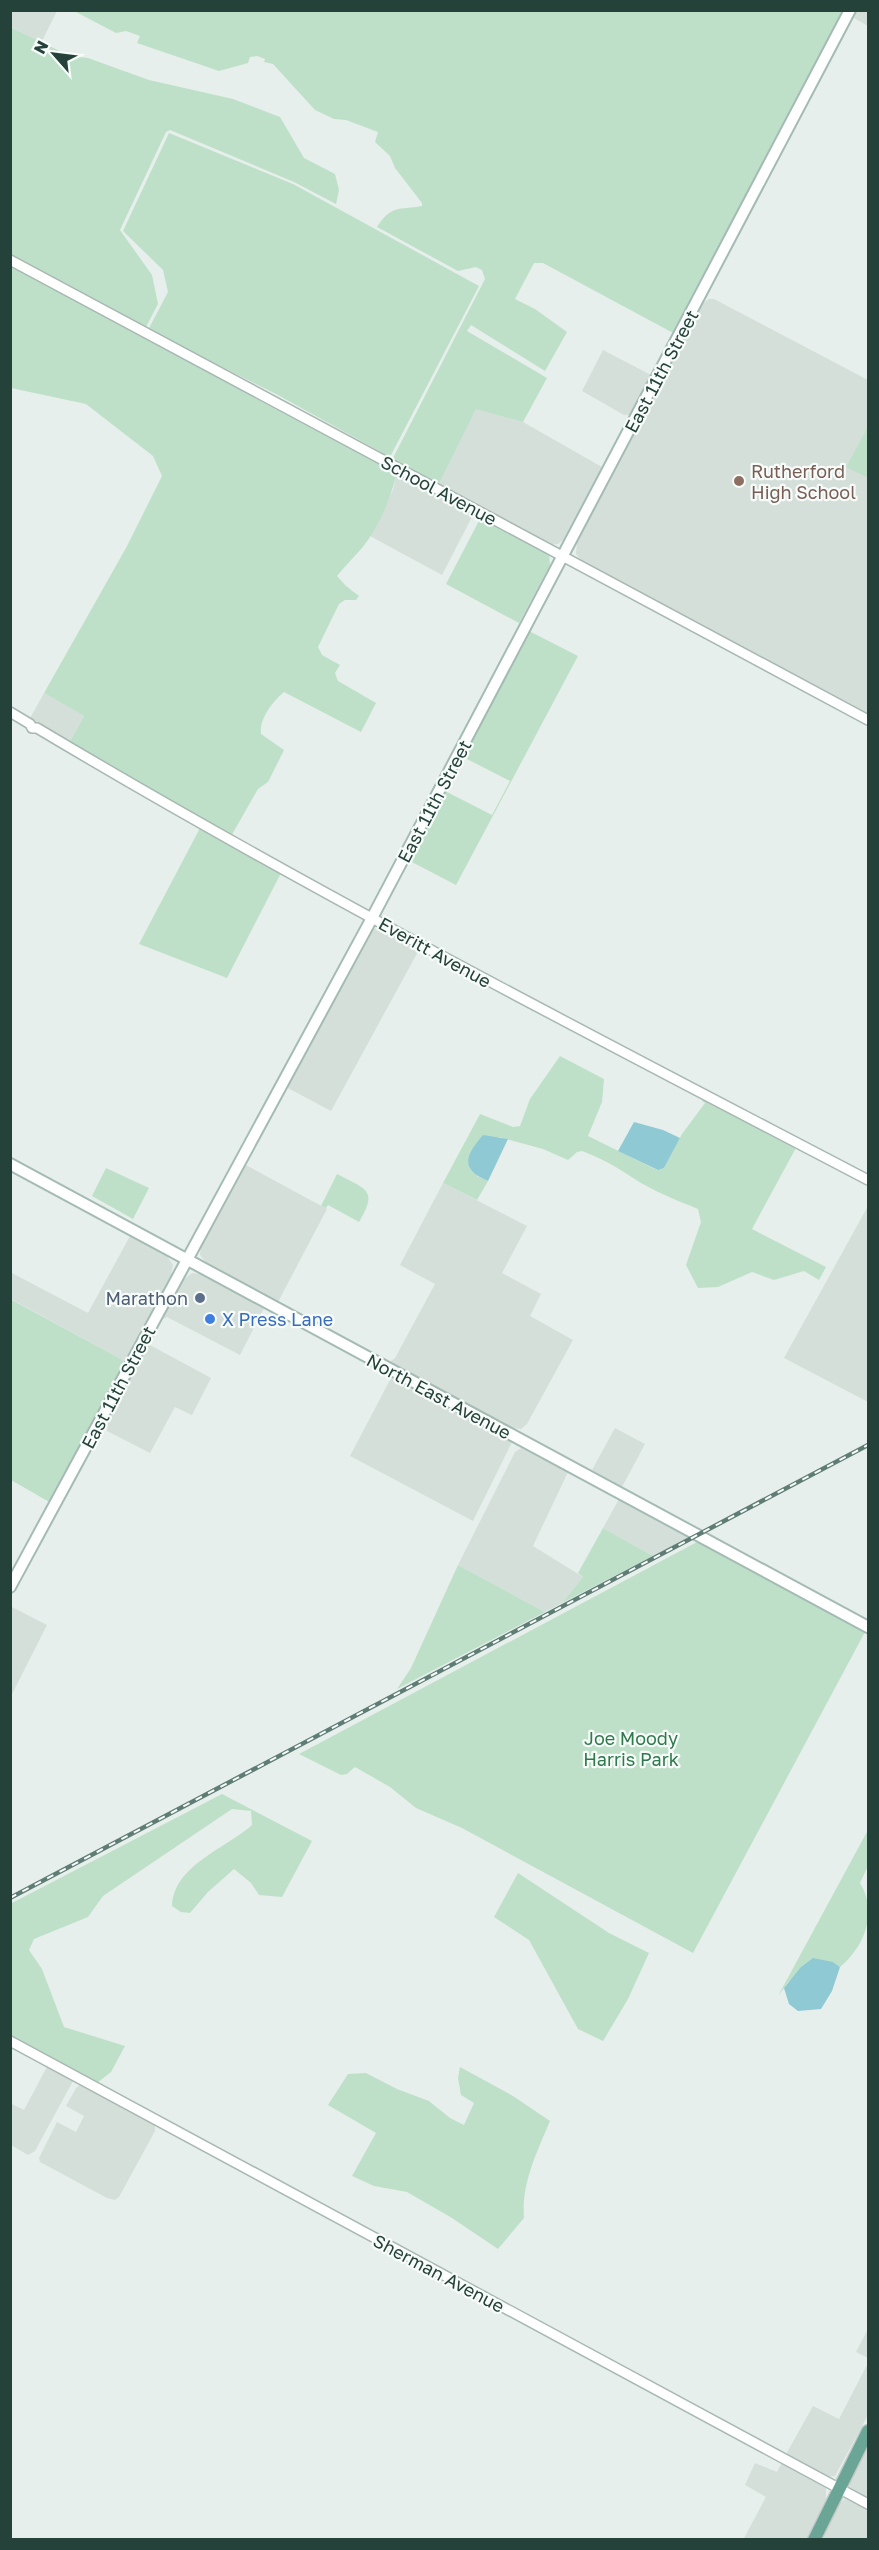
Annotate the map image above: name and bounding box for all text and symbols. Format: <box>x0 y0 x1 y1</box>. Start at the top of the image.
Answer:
north arrow <box>24 24 84 84</box>
text: N <box>29 37 52 57</box>
street label: East 11th Street <box>619 306 703 436</box>
street label: School Avenue <box>377 450 501 530</box>
place label: Rutherford High School <box>751 460 856 503</box>
marker: Rutherford High School <box>732 474 746 488</box>
street label: East 11th Street <box>392 736 476 866</box>
street label: Everitt Avenue <box>375 912 495 992</box>
place label: Marathon <box>105 1287 188 1309</box>
marker: Marathon <box>193 1291 207 1305</box>
place label: X Press Lane <box>222 1308 333 1330</box>
marker: X Press Lane <box>203 1312 217 1326</box>
street label: East 11th Street <box>76 1322 160 1452</box>
street label: North East Avenue <box>363 1349 515 1443</box>
park label: Joe Moody Harris Park <box>583 1727 679 1770</box>
street label: Sherman Avenue <box>370 2229 508 2317</box>

